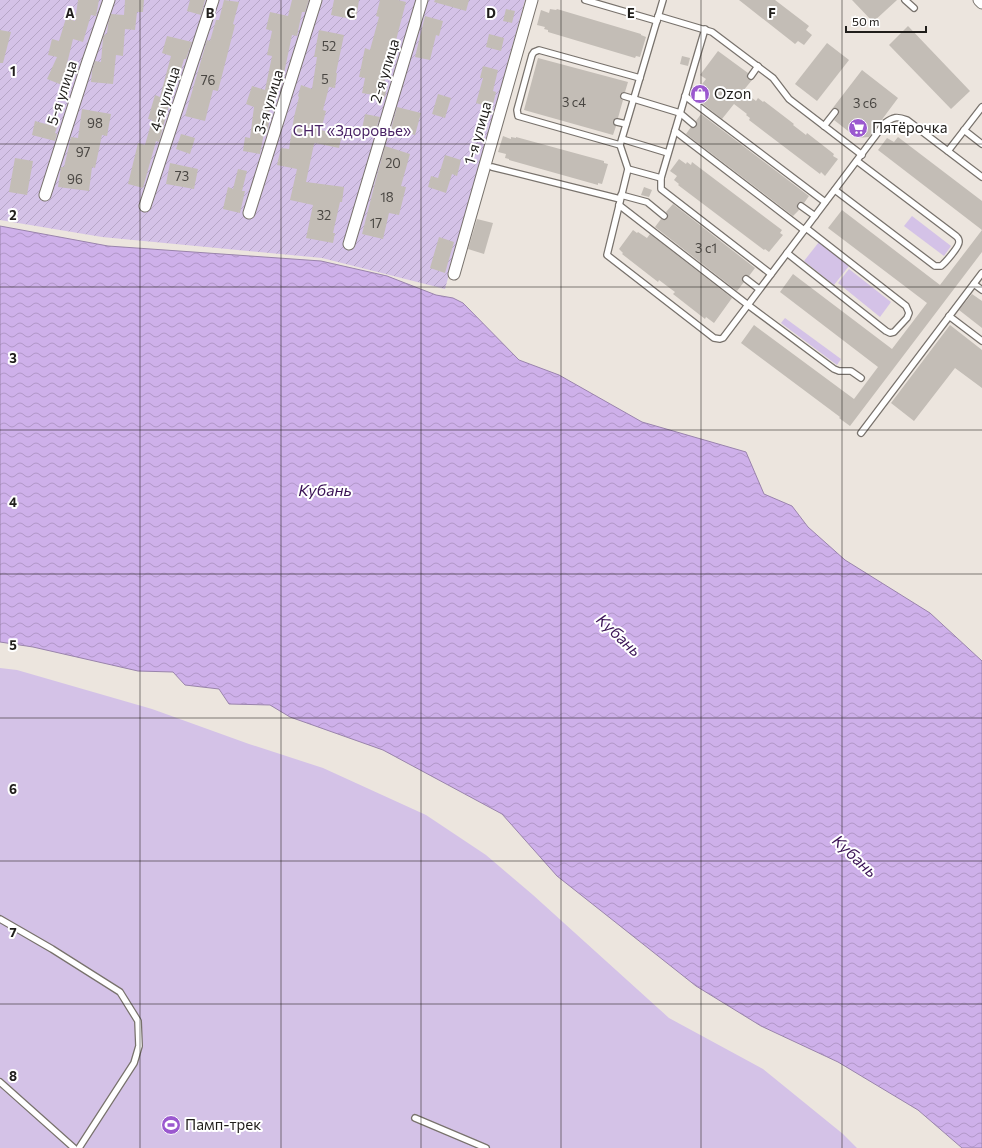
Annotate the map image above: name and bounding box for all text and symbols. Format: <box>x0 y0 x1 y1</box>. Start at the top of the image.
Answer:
text: A <box>65 5 75 21</box>
text: B <box>206 5 215 21</box>
text: C <box>347 5 356 21</box>
text: D <box>486 5 496 21</box>
text: E <box>627 5 635 21</box>
text: F <box>768 5 776 21</box>
scale bar <box>846 8 926 34</box>
text: 50 m <box>852 14 880 28</box>
street label: 2-я улица <box>366 36 402 105</box>
house number: 52 <box>322 38 336 54</box>
street label: 5-я улица <box>42 58 80 127</box>
text: 1 <box>10 63 16 79</box>
street label: 4-я улица <box>145 64 183 133</box>
street label: 3-я улица <box>250 67 286 136</box>
house number: 5 <box>321 71 329 87</box>
house number: 76 <box>201 72 215 88</box>
shop icon: Ozon <box>689 83 711 105</box>
place label: Ozon <box>714 84 751 102</box>
house number: 3 c4 <box>562 94 586 110</box>
house number: 3 с6 <box>853 95 877 111</box>
street label: 1-я улица <box>459 99 495 166</box>
house number: 98 <box>87 115 103 131</box>
supermarket icon: Пятёрочка <box>847 117 869 139</box>
place label: Пятёрочка <box>872 118 947 136</box>
park label: СНТ «Здоровье» <box>293 121 412 139</box>
house number: 97 <box>76 144 90 160</box>
house number: 20 <box>385 155 401 171</box>
house number: 73 <box>175 168 189 184</box>
house number: 96 <box>67 171 83 187</box>
house number: 18 <box>380 189 394 205</box>
text: 2 <box>9 207 17 223</box>
house number: 32 <box>317 207 331 223</box>
house number: 17 <box>370 215 382 231</box>
house number: 3 с1 <box>695 240 717 256</box>
text: 3 <box>9 350 17 366</box>
water label: Кубань <box>298 480 352 499</box>
text: 4 <box>9 494 17 510</box>
water label: Кубань <box>593 609 645 660</box>
text: 5 <box>9 637 17 653</box>
text: 6 <box>9 781 17 797</box>
water label: Кубань <box>829 830 881 881</box>
text: 7 <box>9 924 17 940</box>
text: 8 <box>9 1068 17 1084</box>
sports icon: Памп-трек <box>160 1114 182 1136</box>
place label: Памп-трек <box>185 1115 261 1133</box>

